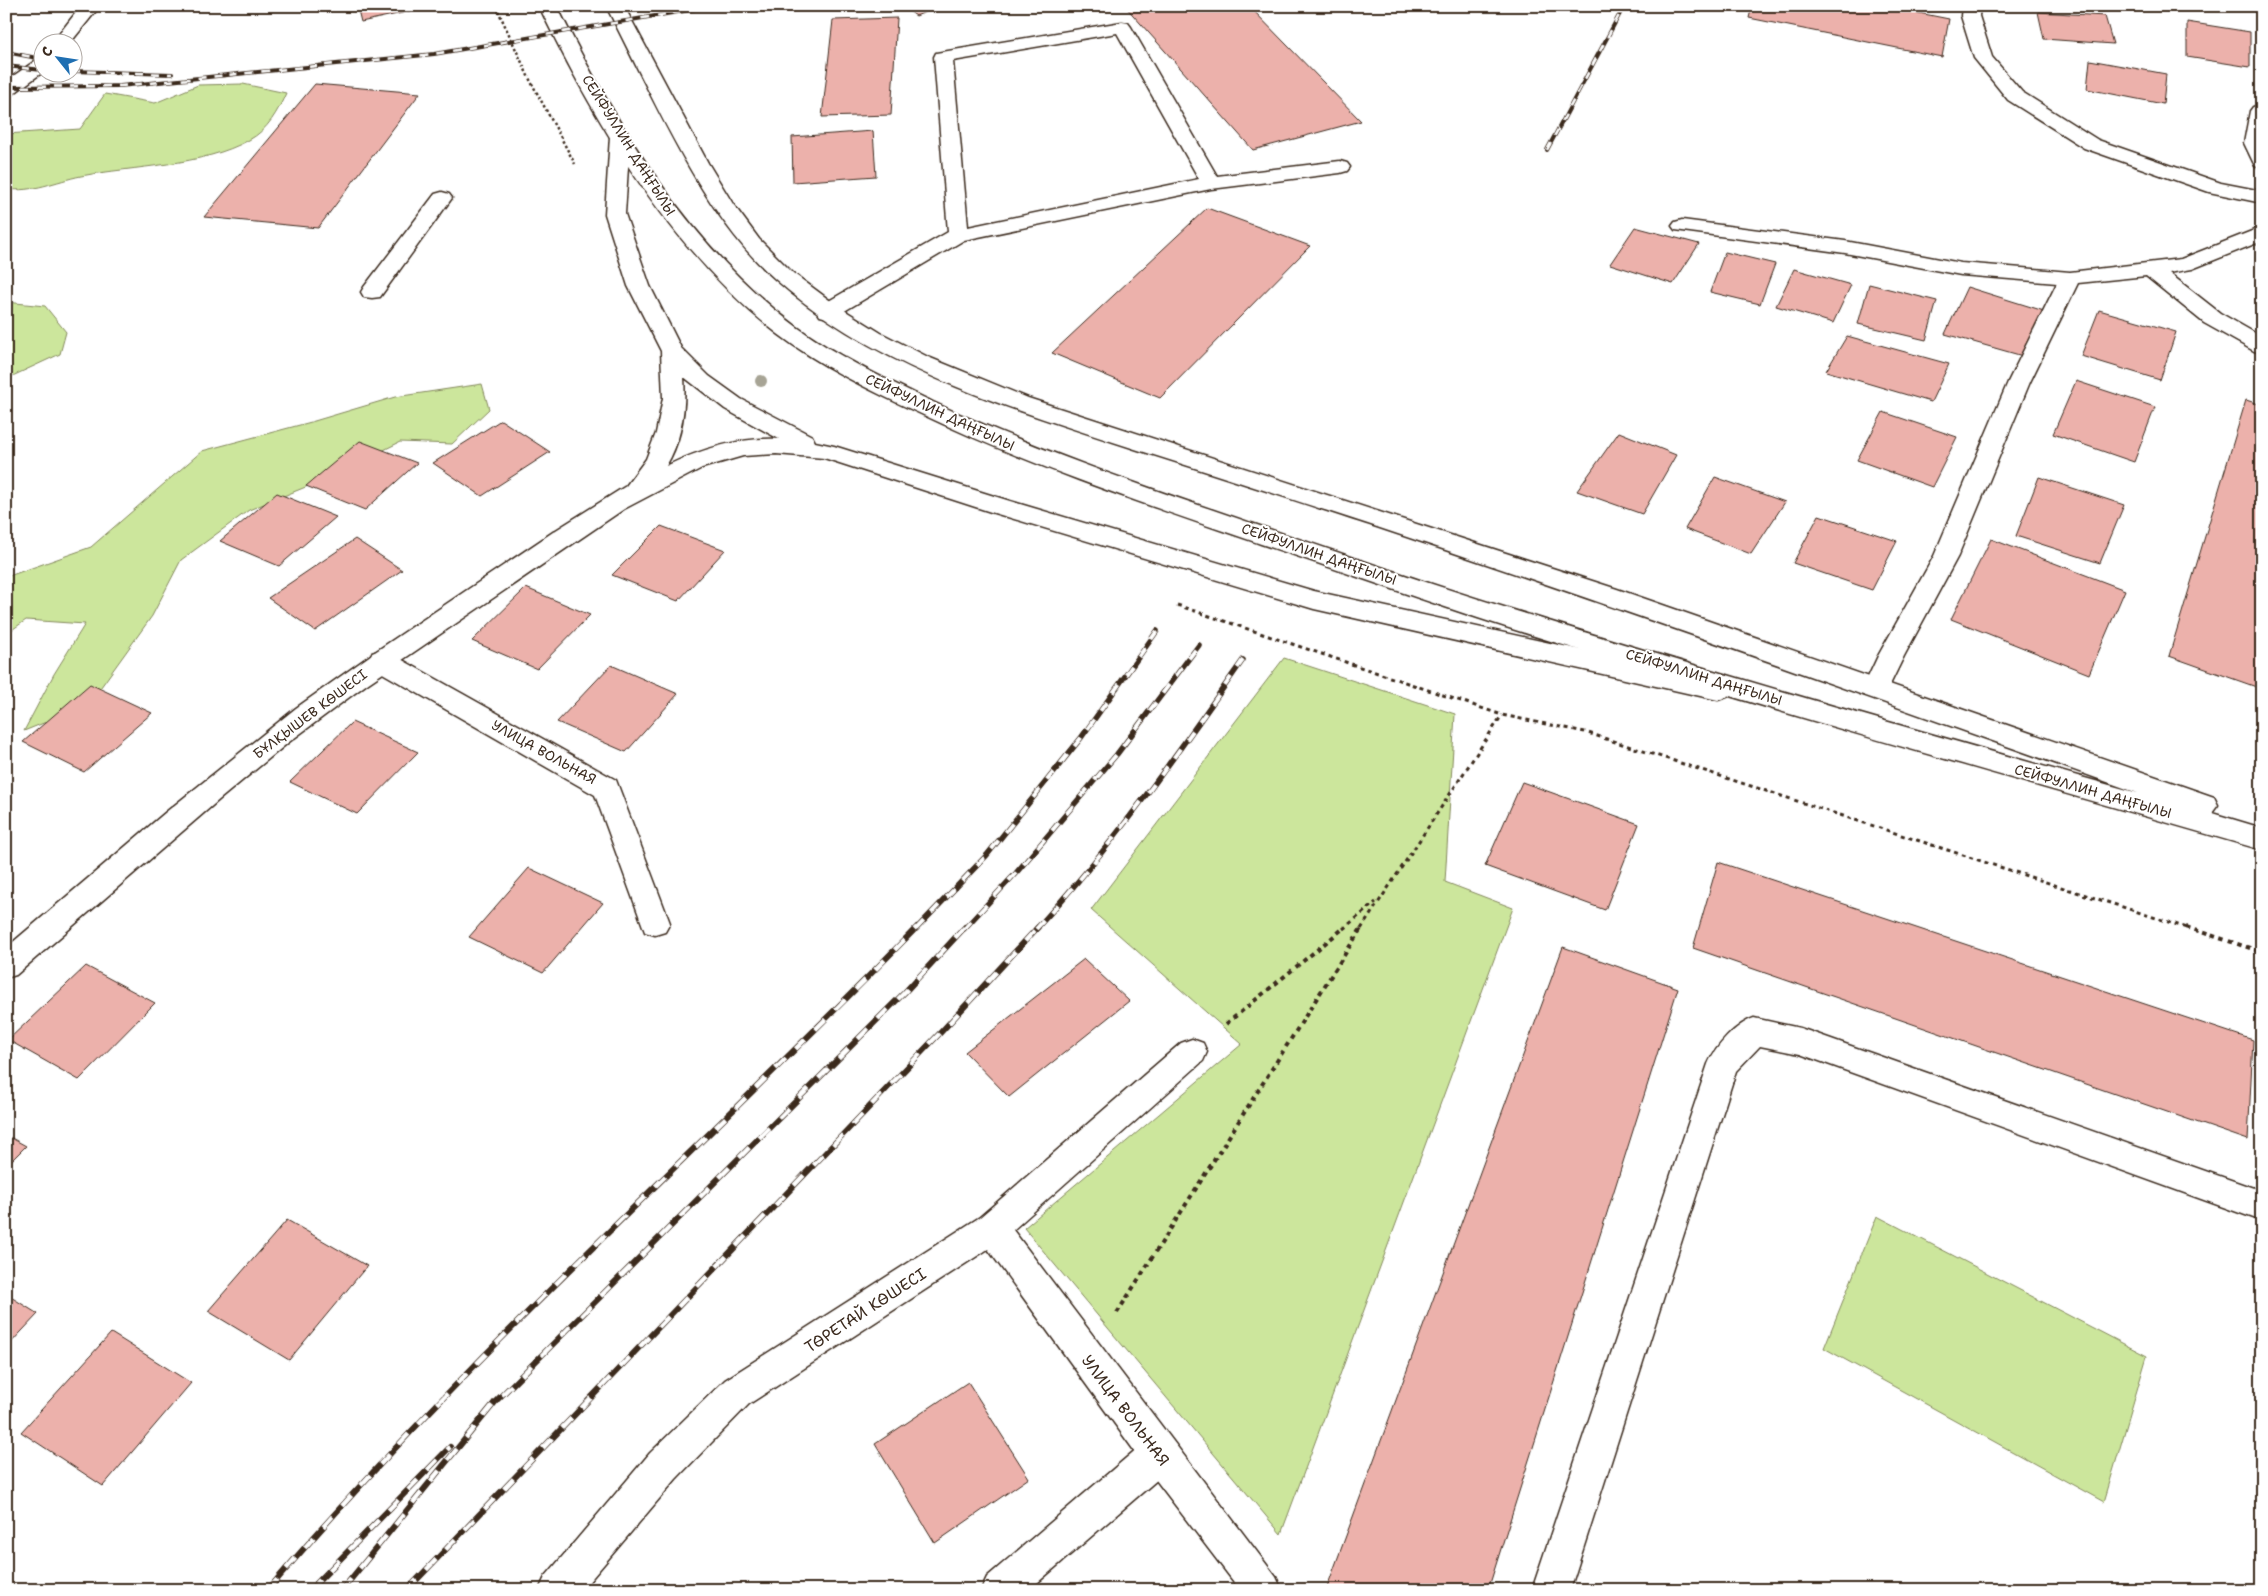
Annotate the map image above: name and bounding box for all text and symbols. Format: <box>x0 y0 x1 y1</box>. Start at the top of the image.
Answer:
north arrow <box>32 32 82 82</box>
text: С <box>37 43 57 60</box>
street label: СЕЙФУЛЛИН ДАҢҒЫЛЫ <box>578 71 680 219</box>
street label: СЕЙФУЛЛИН ДАҢҒЫЛЫ <box>862 369 1018 455</box>
street label: СЕЙФУЛЛИН ДАҢҒЫЛЫ <box>1239 519 1399 589</box>
street label: СЕЙФУЛЛИН ДАҢҒЫЛЫ <box>1624 645 1784 709</box>
street label: БҰЛҚЫШЕВ КӨШЕСІ <box>249 665 371 763</box>
street label: УЛИЦА ВОЛЬНАЯ <box>488 716 600 788</box>
street label: СЕЙФУЛЛИН ДАҢҒЫЛЫ <box>2012 760 2174 822</box>
street label: ТӨРЕТАЙ КӨШЕСІ <box>801 1263 930 1358</box>
street label: УЛИЦА ВОЛЬНАЯ <box>1077 1351 1174 1470</box>

